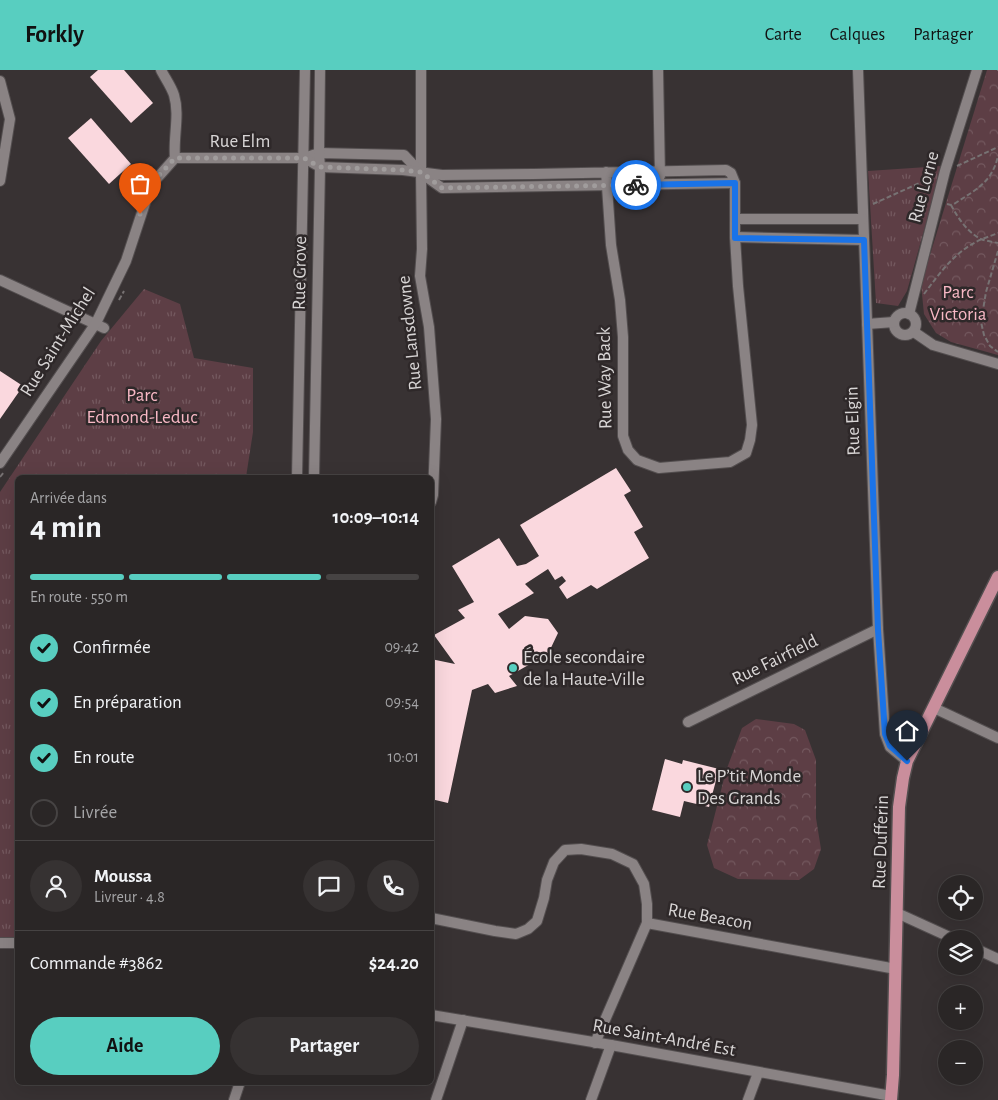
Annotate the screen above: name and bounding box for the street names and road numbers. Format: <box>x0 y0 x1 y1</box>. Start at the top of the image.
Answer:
street label: Rue Elm <box>210 132 270 151</box>
street label: Rue Lorne <box>905 149 943 225</box>
street label: Rue Grove <box>290 236 310 310</box>
street label: Rue Lansdowne <box>395 275 425 391</box>
street label: Rue Saint-Michel <box>17 284 99 400</box>
street label: Rue Way Back <box>595 326 615 429</box>
street label: Rue Elgin <box>842 386 864 456</box>
street label: Rue Fairfield <box>729 631 821 689</box>
street label: Rue Dufferin <box>870 795 892 889</box>
street label: Rue Beacon <box>666 900 754 934</box>
street label: Rue Saint-André Est <box>591 1016 737 1060</box>

